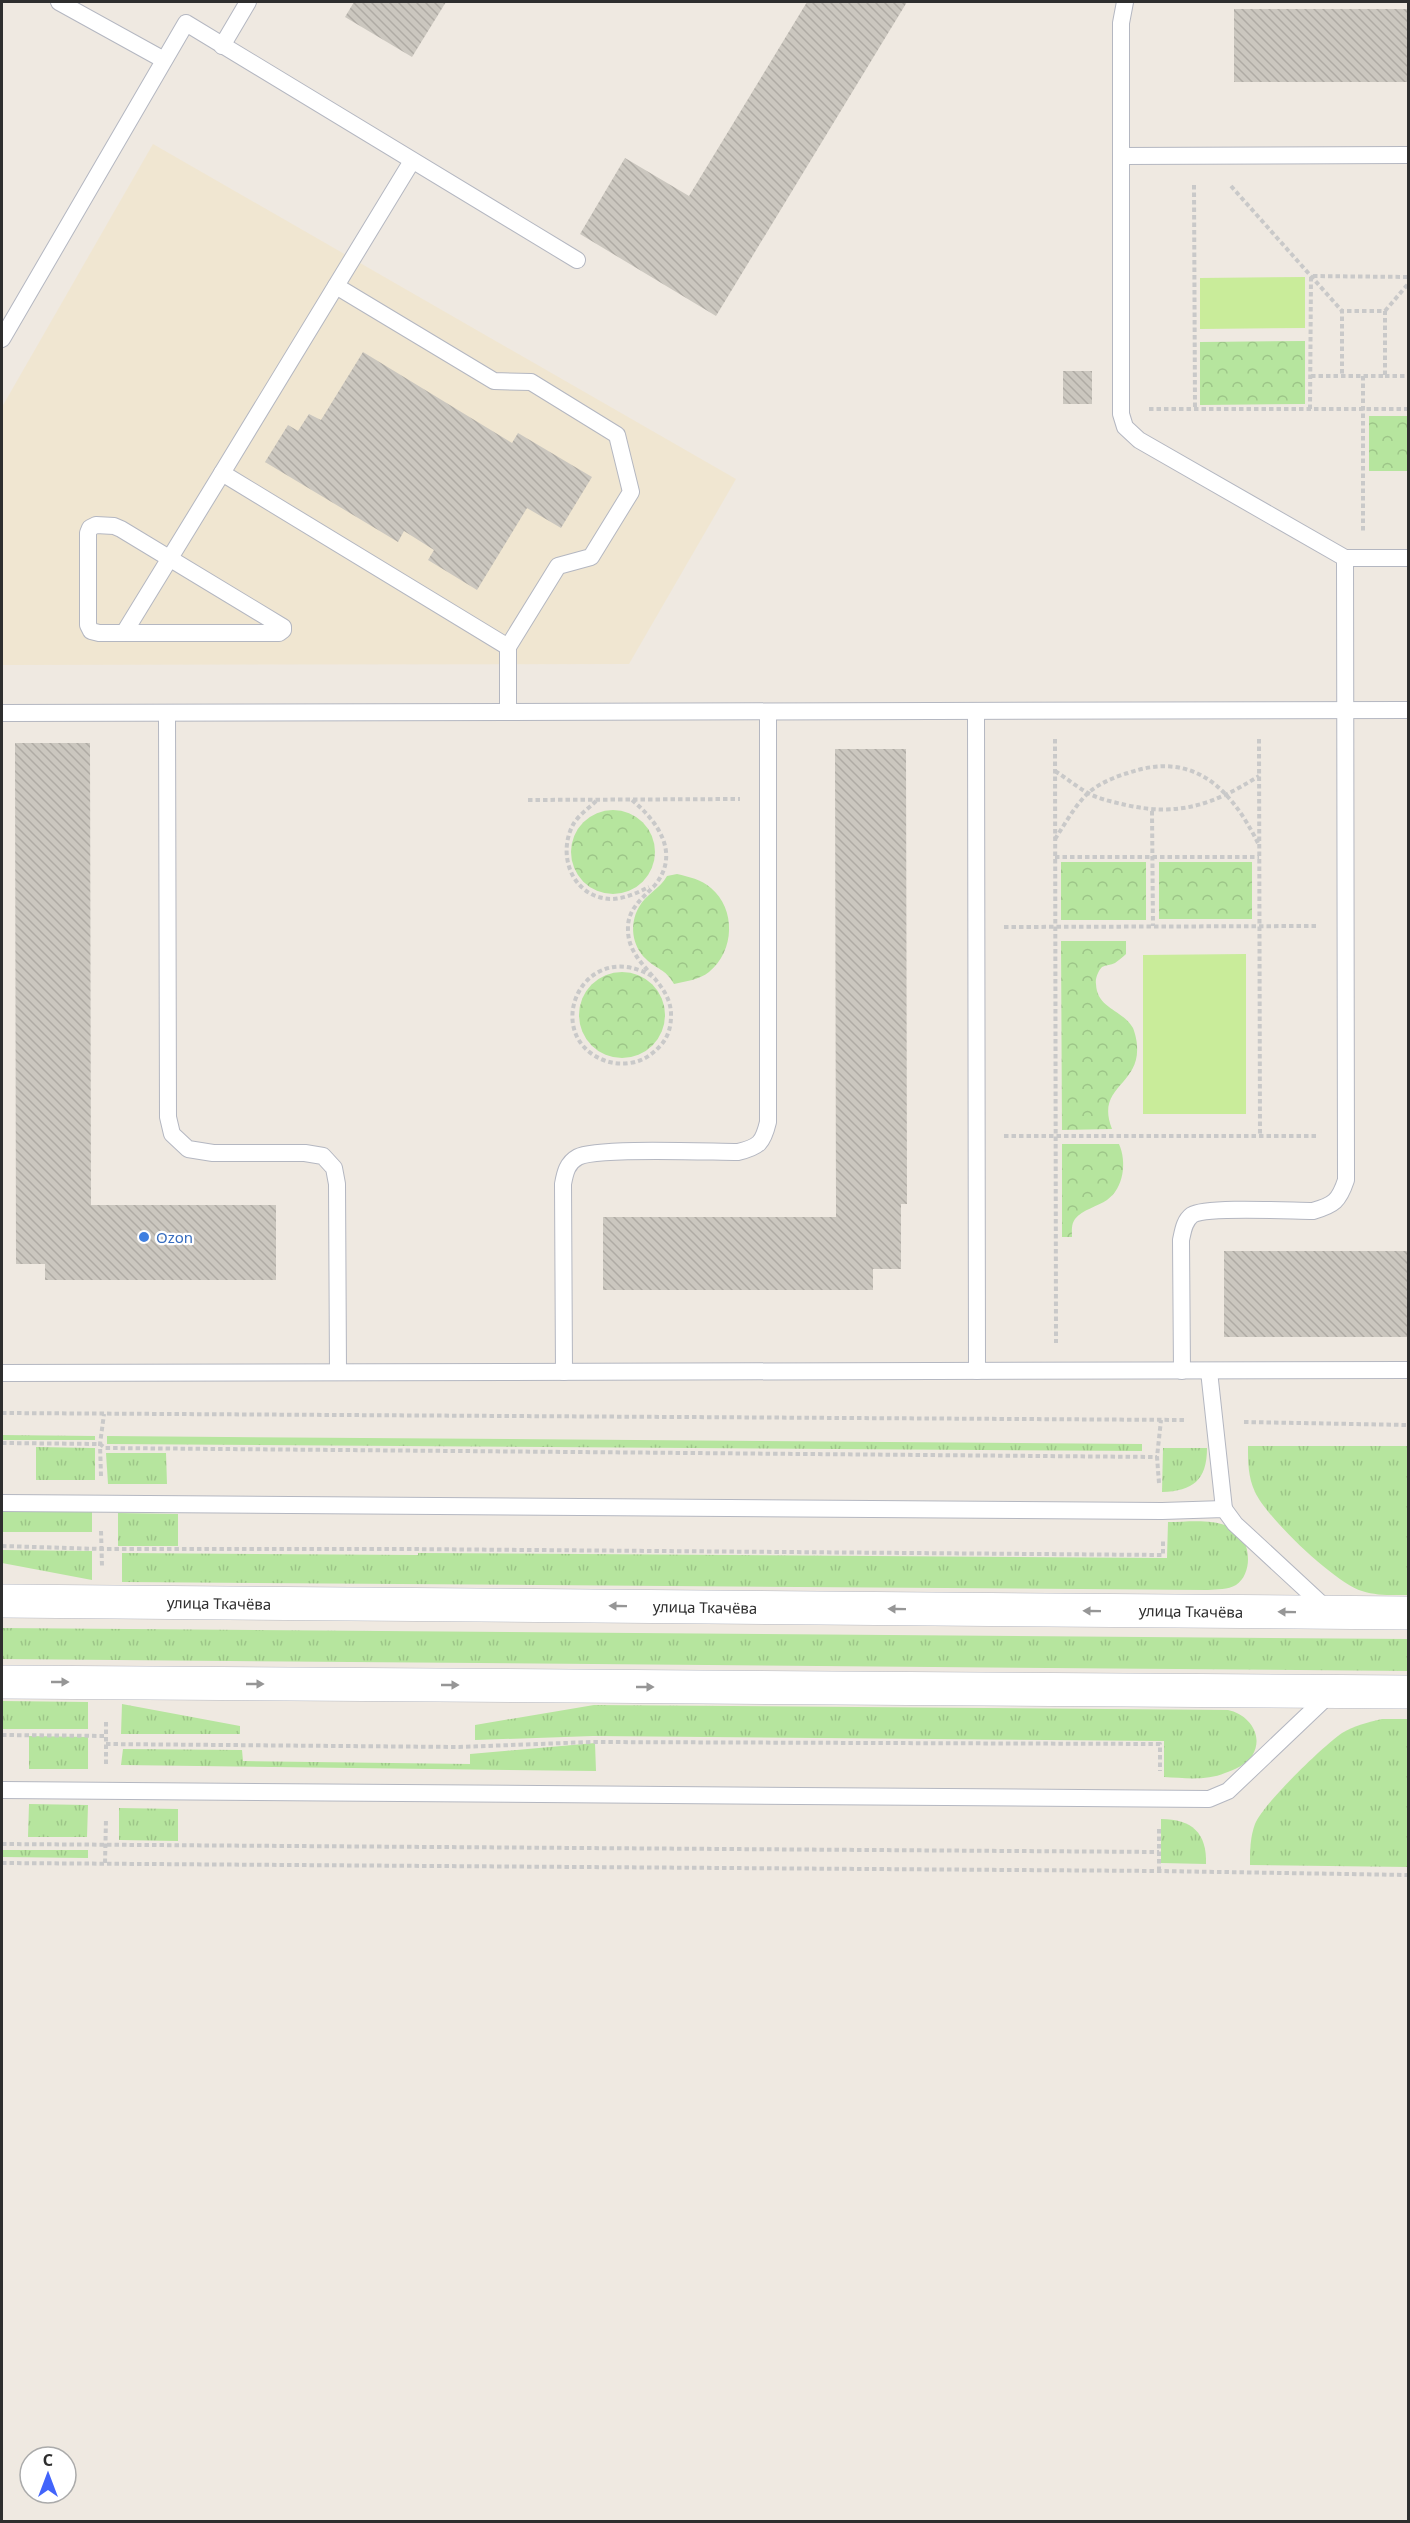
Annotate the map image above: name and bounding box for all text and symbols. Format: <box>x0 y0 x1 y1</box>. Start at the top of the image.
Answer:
place label: Ozon <box>156 1227 193 1247</box>
marker: Ozon <box>137 1230 151 1244</box>
street label: улица Ткачёва <box>167 1592 271 1614</box>
street label: улица Ткачёва <box>653 1596 757 1618</box>
street label: улица Ткачёва <box>1139 1600 1243 1622</box>
one-way arrow <box>609 1601 628 1611</box>
one-way arrow <box>888 1604 907 1614</box>
one-way arrow <box>1083 1606 1102 1615</box>
one-way arrow <box>1278 1607 1297 1617</box>
one-way arrow <box>50 1677 69 1687</box>
one-way arrow <box>245 1679 264 1689</box>
one-way arrow <box>440 1680 459 1690</box>
one-way arrow <box>635 1682 654 1691</box>
north arrow <box>18 2445 78 2505</box>
text: С <box>43 2449 53 2471</box>

